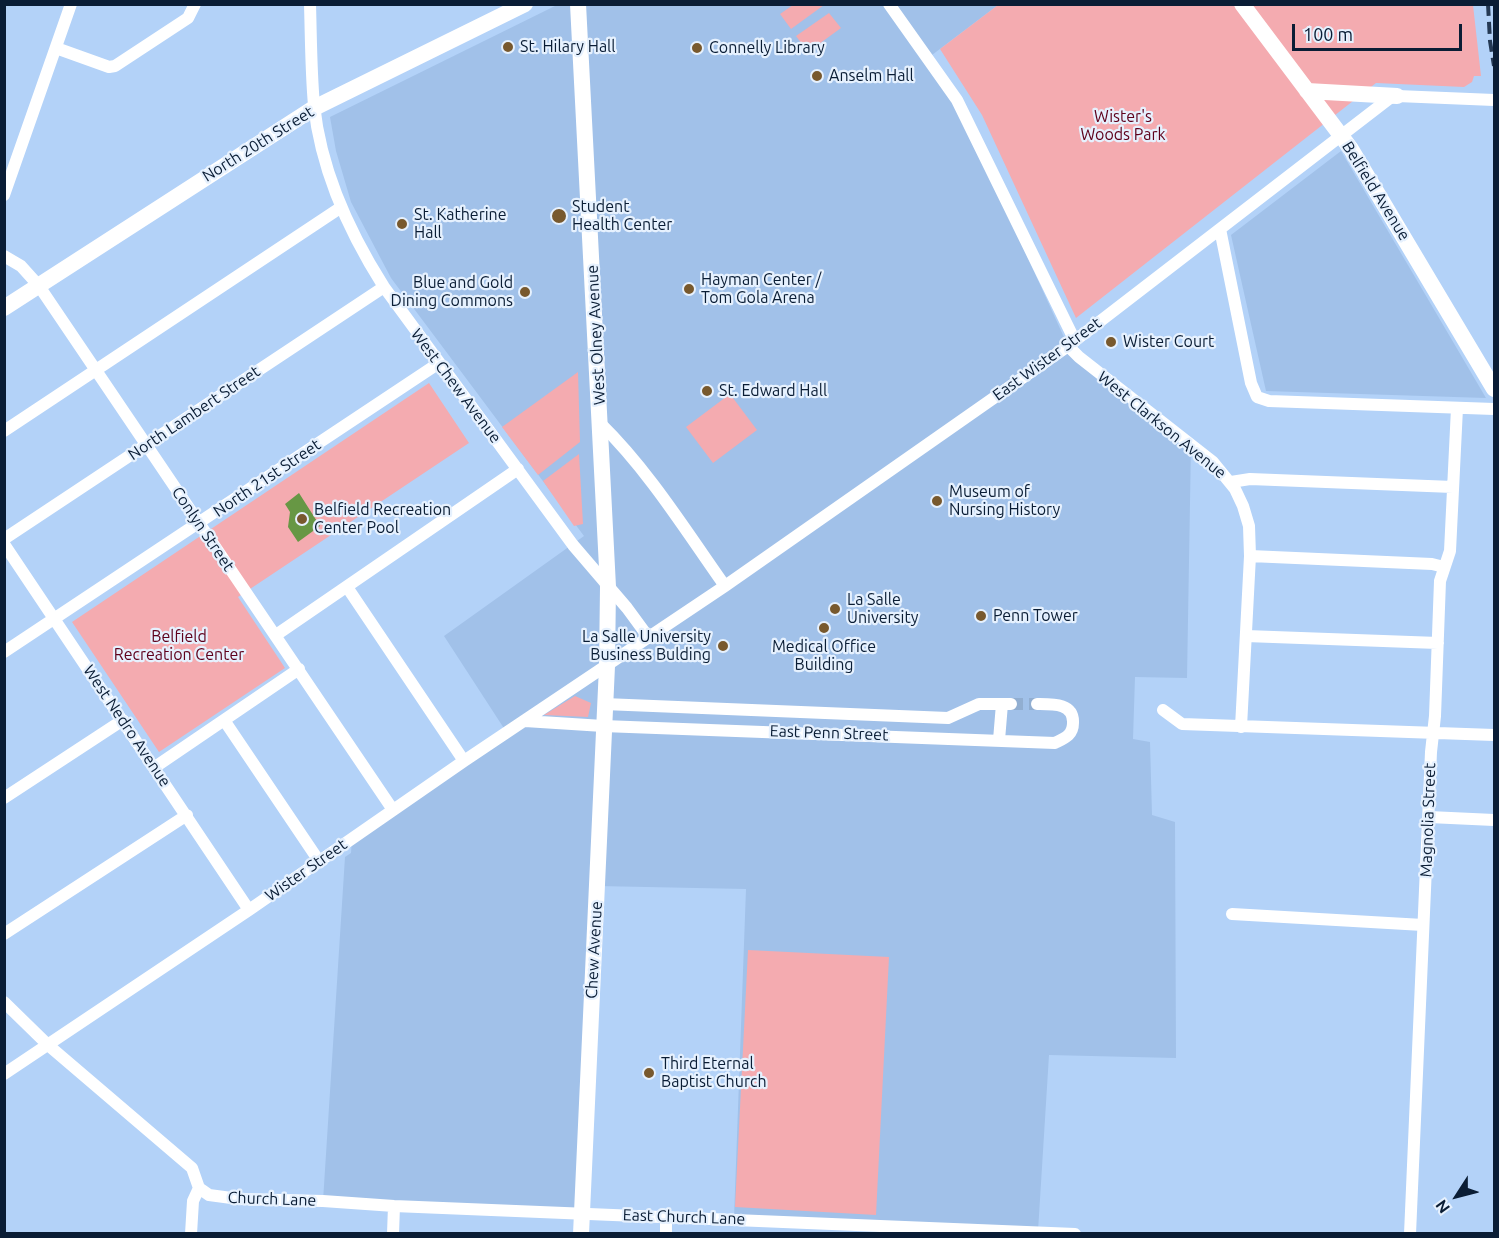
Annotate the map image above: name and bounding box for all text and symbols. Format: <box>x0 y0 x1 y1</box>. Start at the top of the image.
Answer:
scale bar <box>1295 12 1464 50</box>
text: 100 m <box>1303 24 1353 44</box>
place label: St. Hilary Hall <box>520 37 616 57</box>
place label: Connelly Library <box>709 38 825 58</box>
marker: St. Hilary Hall <box>501 40 515 54</box>
marker: Connelly Library <box>690 41 704 55</box>
place label: Anselm Hall <box>829 66 914 86</box>
marker: Anselm Hall <box>810 69 824 83</box>
street label: North 20th Street <box>199 102 317 186</box>
park label: Wister's Woods Park <box>1080 107 1166 145</box>
street label: Belfield Avenue <box>1338 138 1414 244</box>
place label: Student Health Center <box>572 197 672 235</box>
place label: St. Katherine Hall <box>414 205 507 243</box>
marker: Student Health Center <box>550 207 568 225</box>
marker: St. Katherine Hall <box>395 217 409 231</box>
street label: West Olney Avenue <box>583 265 609 405</box>
place label: Hayman Center / Tom Gola Arena <box>701 270 821 308</box>
place label: Blue and Gold Dining Commons <box>391 273 513 311</box>
marker: Hayman Center / Tom Gola Arena <box>682 282 696 296</box>
marker: Blue and Gold Dining Commons <box>518 285 532 299</box>
street label: East Wister Street <box>989 313 1105 405</box>
street label: West Chew Avenue <box>407 325 505 447</box>
place label: Wister Court <box>1123 332 1214 352</box>
marker: Wister Court <box>1104 335 1118 349</box>
street label: North Lambert Street <box>124 362 264 464</box>
street label: West Clarkson Avenue <box>1094 367 1230 483</box>
place label: St. Edward Hall <box>719 381 827 401</box>
marker: St. Edward Hall <box>700 384 714 398</box>
street label: North 21st Street <box>210 435 324 521</box>
place label: Museum of Nursing History <box>949 482 1060 520</box>
street label: Conlyn Street <box>168 483 238 575</box>
marker: Museum of Nursing History <box>930 494 944 508</box>
place label: Belfield Recreation Center Pool <box>314 500 451 538</box>
marker: Belfield Recreation Center Pool <box>295 512 309 526</box>
place label: La Salle University <box>847 590 918 628</box>
marker: La Salle University <box>828 602 842 616</box>
place label: Penn Tower <box>993 606 1078 626</box>
marker: Penn Tower <box>974 609 988 623</box>
marker: Medical Office Building <box>817 621 831 635</box>
park label: Belfield Recreation Center <box>114 627 244 665</box>
place label: La Salle University Business Bulding <box>582 627 711 665</box>
place label: Medical Office Building <box>772 637 876 675</box>
marker: La Salle University Business Bulding <box>716 639 730 653</box>
street label: West Nedro Avenue <box>79 661 175 791</box>
street label: East Penn Street <box>769 721 889 745</box>
street label: Magnolia Street <box>1416 762 1440 878</box>
street label: Wister Street <box>261 835 351 905</box>
street label: Chew Avenue <box>582 901 606 999</box>
place label: Third Eternal Baptist Church <box>661 1054 767 1092</box>
marker: Third Eternal Baptist Church <box>642 1066 656 1080</box>
north arrow <box>1427 1166 1487 1226</box>
street label: Church Lane <box>227 1188 317 1210</box>
text: N <box>1432 1196 1453 1217</box>
street label: East Church Lane <box>622 1205 746 1229</box>

